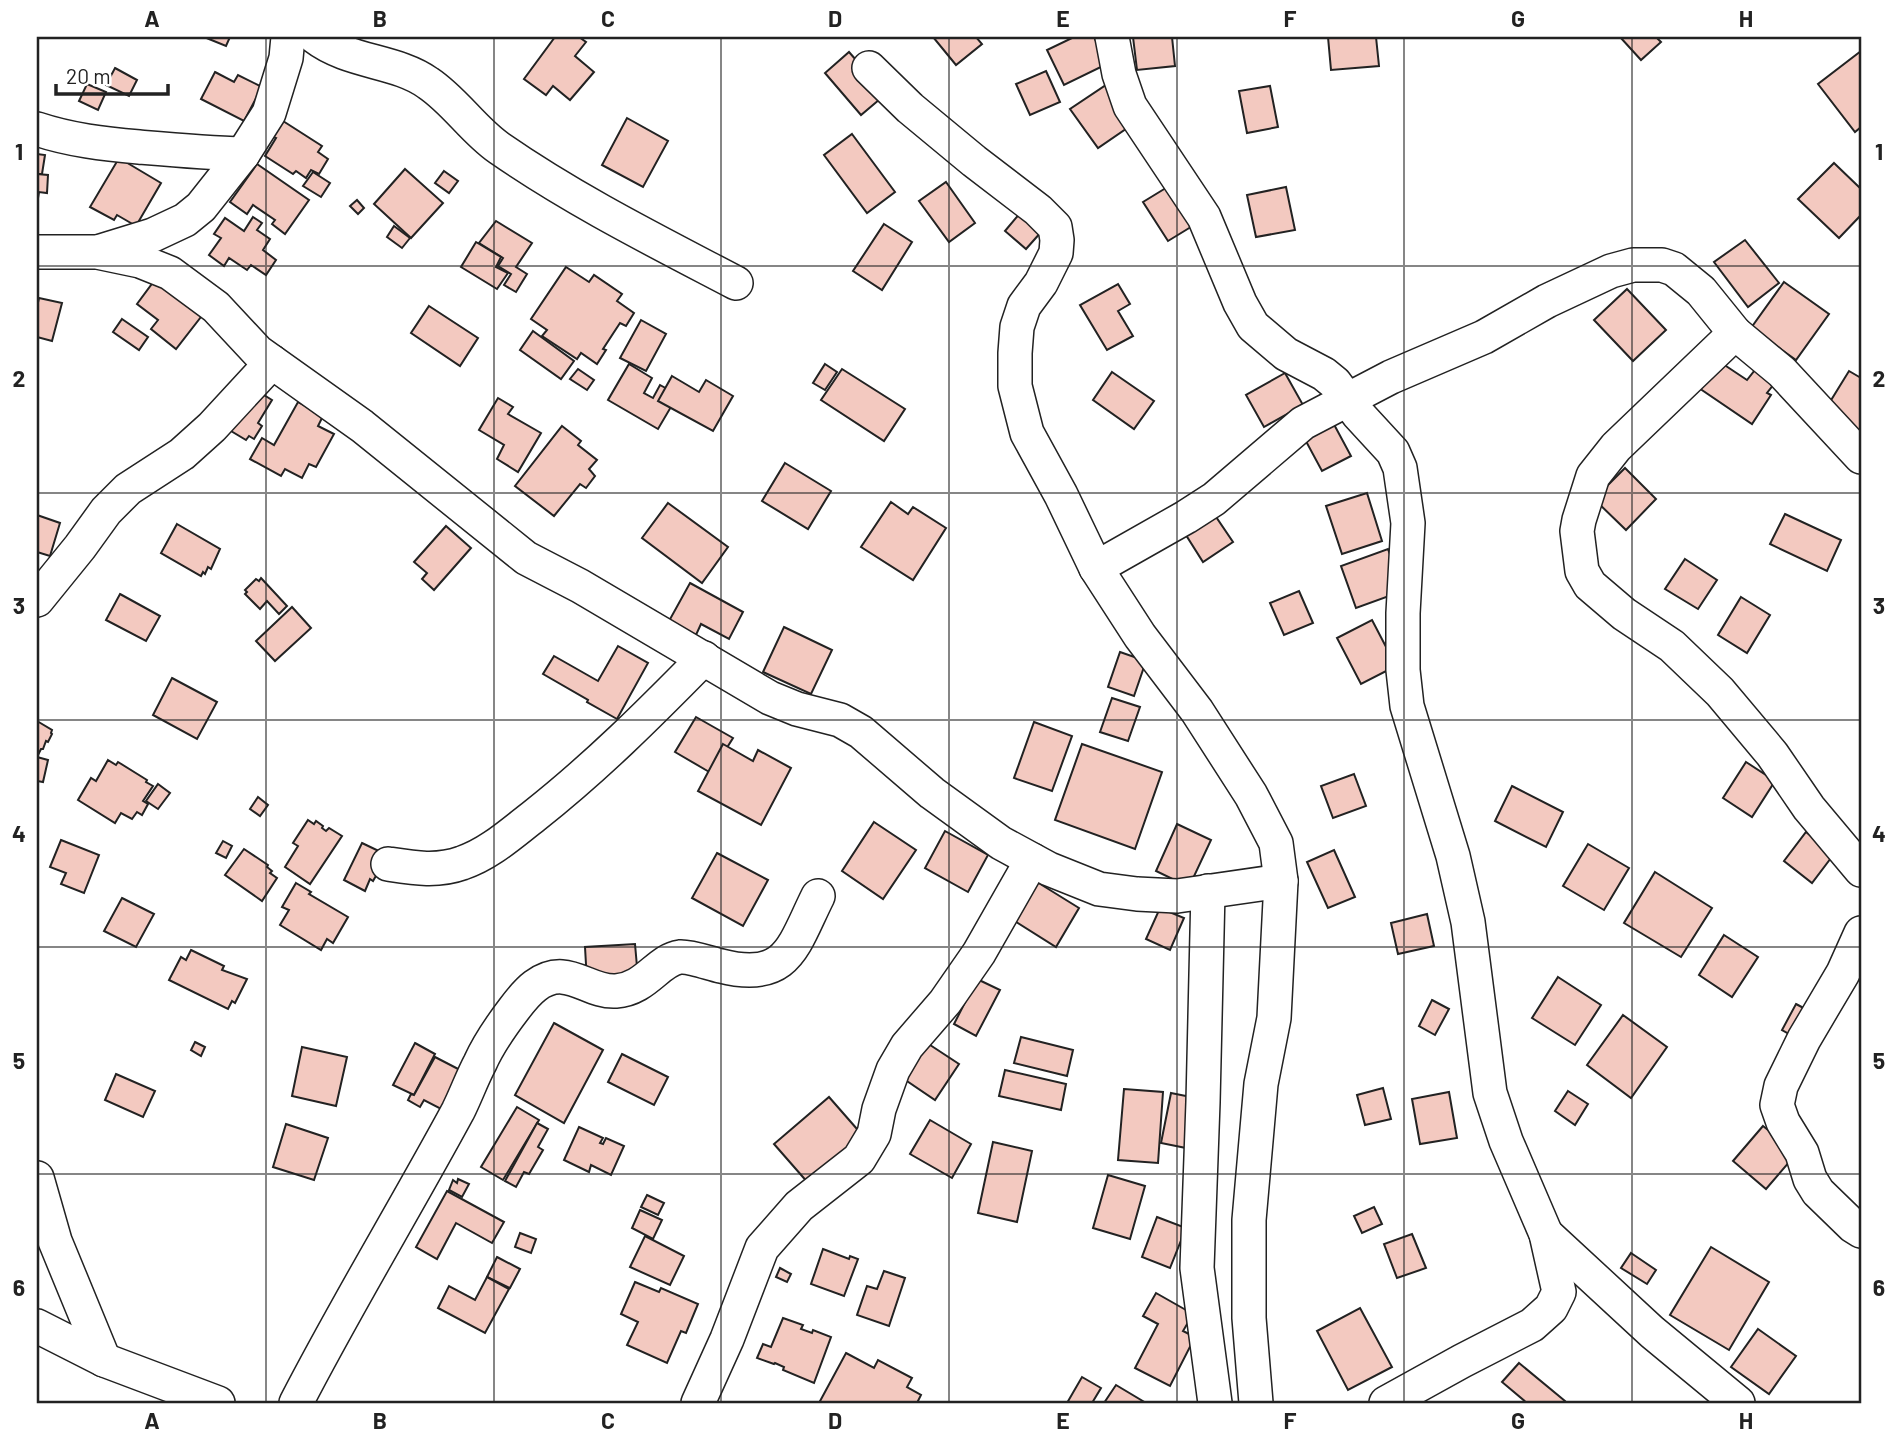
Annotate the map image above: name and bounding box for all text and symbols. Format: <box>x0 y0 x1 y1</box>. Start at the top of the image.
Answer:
text: A <box>144 4 160 32</box>
text: B <box>373 4 387 32</box>
text: C <box>601 4 615 32</box>
text: D <box>828 4 842 32</box>
text: E <box>1056 4 1070 32</box>
text: F <box>1284 4 1297 32</box>
text: G <box>1511 4 1525 32</box>
text: H <box>1739 4 1753 32</box>
scale bar <box>56 52 168 96</box>
text: 20 m <box>66 63 111 88</box>
text: 1 <box>15 137 23 165</box>
text: 1 <box>1875 137 1883 165</box>
text: 2 <box>13 364 25 392</box>
text: 2 <box>1873 364 1885 392</box>
text: 3 <box>13 591 25 619</box>
text: 3 <box>1873 591 1885 619</box>
text: 4 <box>12 819 26 847</box>
text: 4 <box>1872 819 1886 847</box>
text: 5 <box>13 1046 25 1074</box>
text: 5 <box>1873 1046 1885 1074</box>
text: 6 <box>13 1273 25 1301</box>
text: 6 <box>1873 1273 1885 1301</box>
text: A <box>144 1406 160 1434</box>
text: B <box>373 1406 387 1434</box>
text: C <box>601 1406 615 1434</box>
text: D <box>828 1406 842 1434</box>
text: E <box>1056 1406 1070 1434</box>
text: F <box>1284 1406 1297 1434</box>
text: G <box>1511 1406 1525 1434</box>
text: H <box>1739 1406 1753 1434</box>

